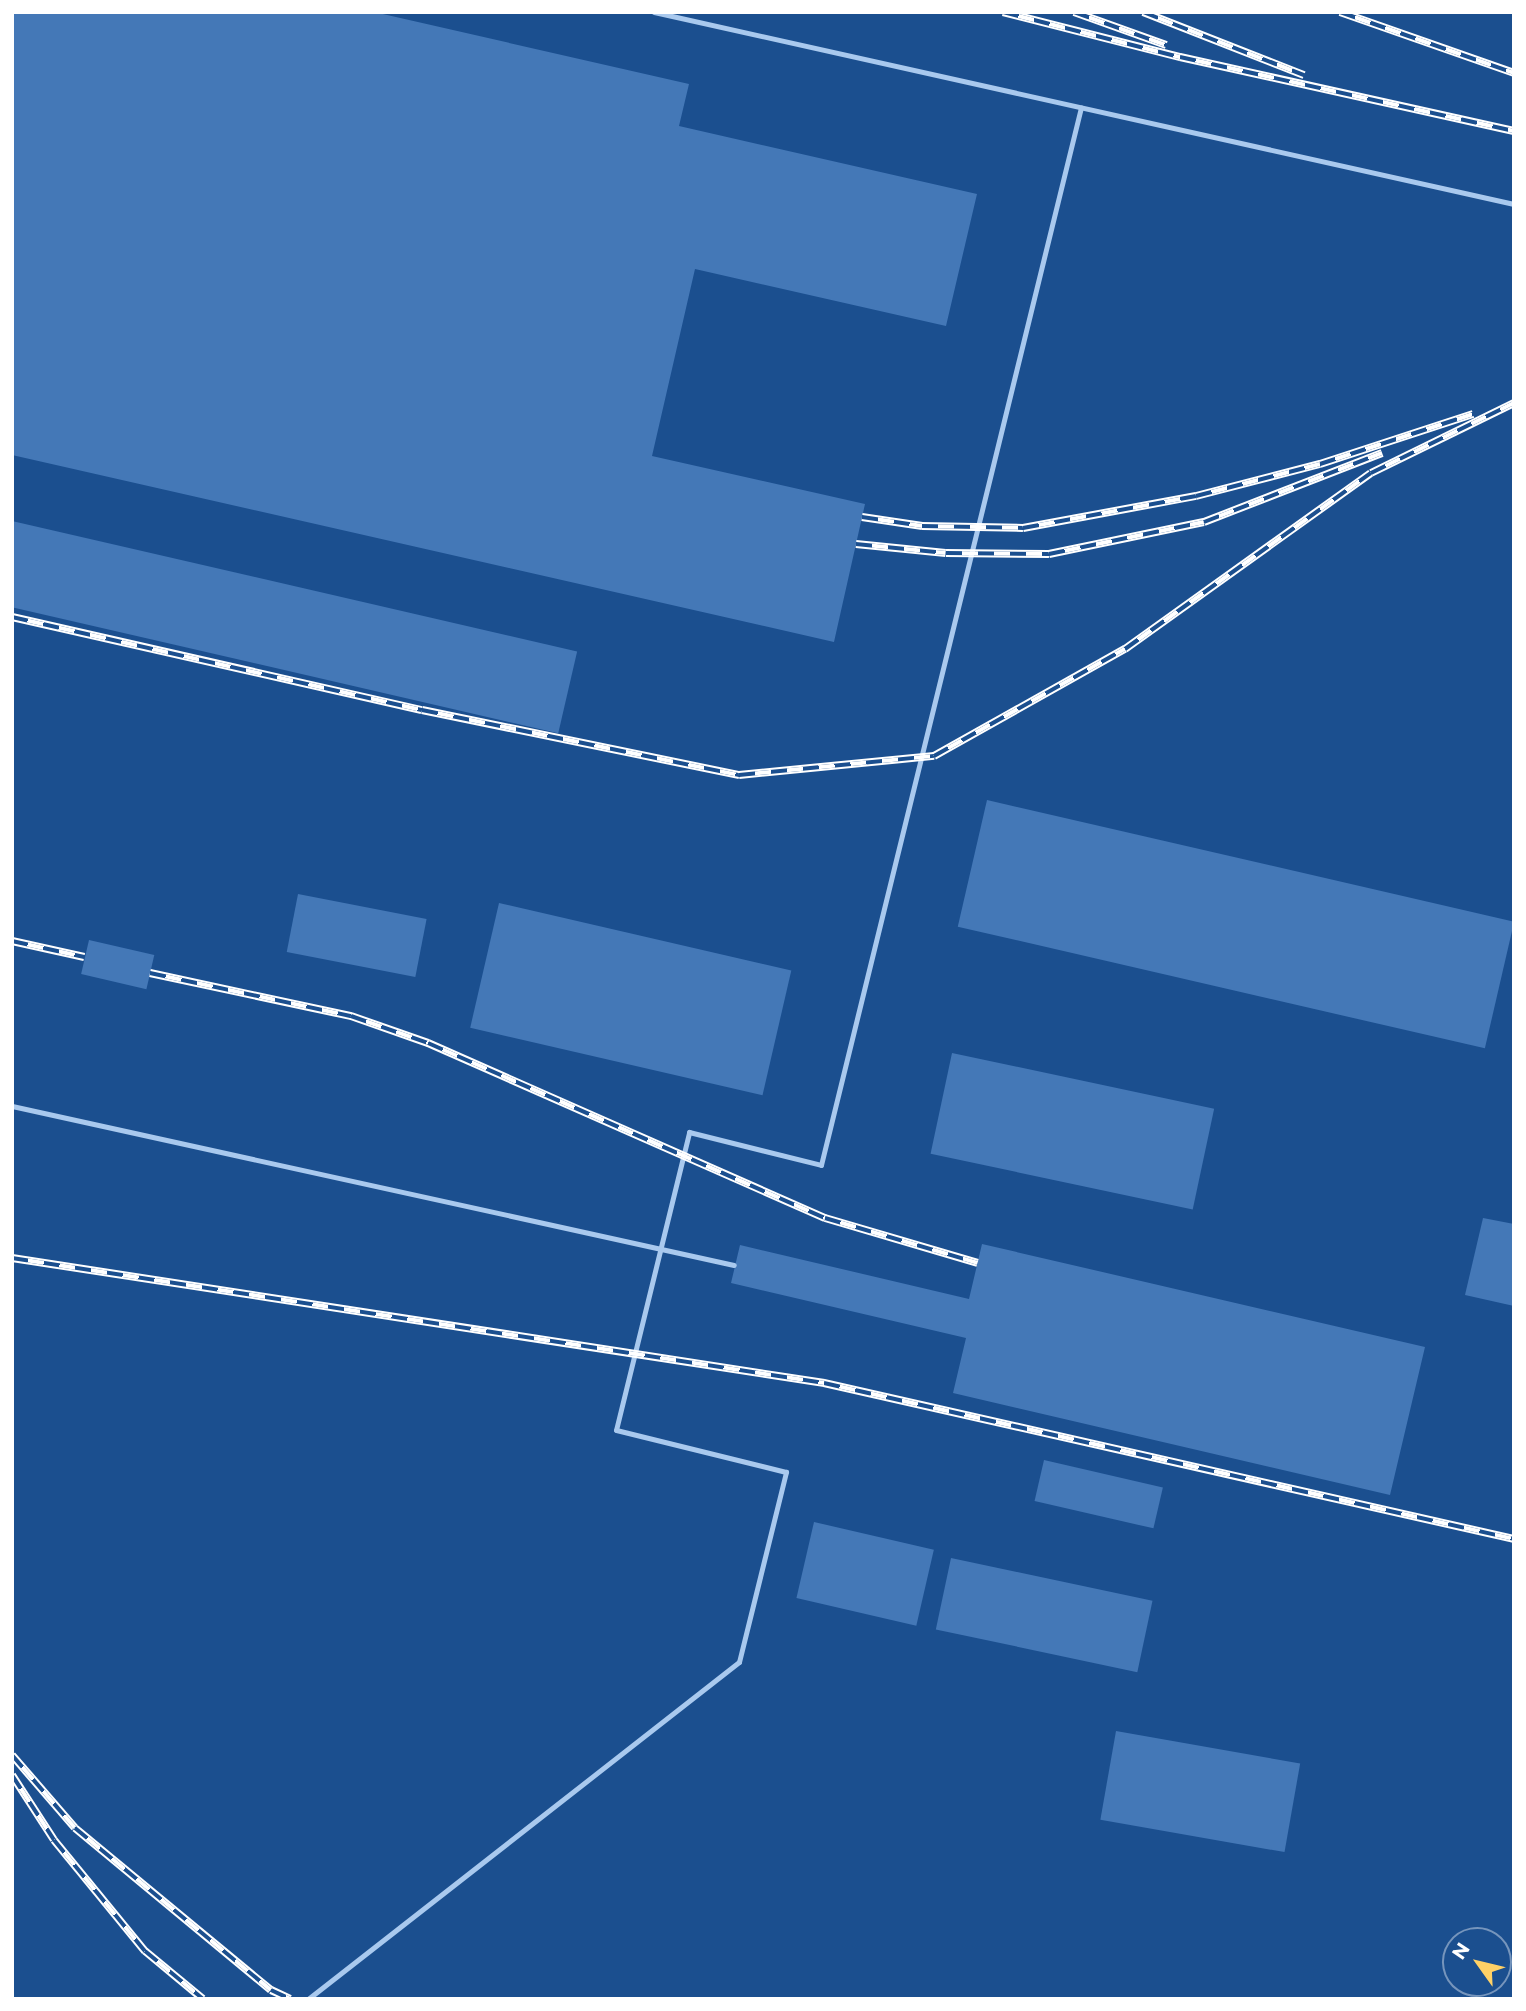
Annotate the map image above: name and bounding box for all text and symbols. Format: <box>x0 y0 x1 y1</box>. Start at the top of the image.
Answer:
north arrow <box>1442 1927 1512 1997</box>
text: N <box>1447 1938 1475 1964</box>

